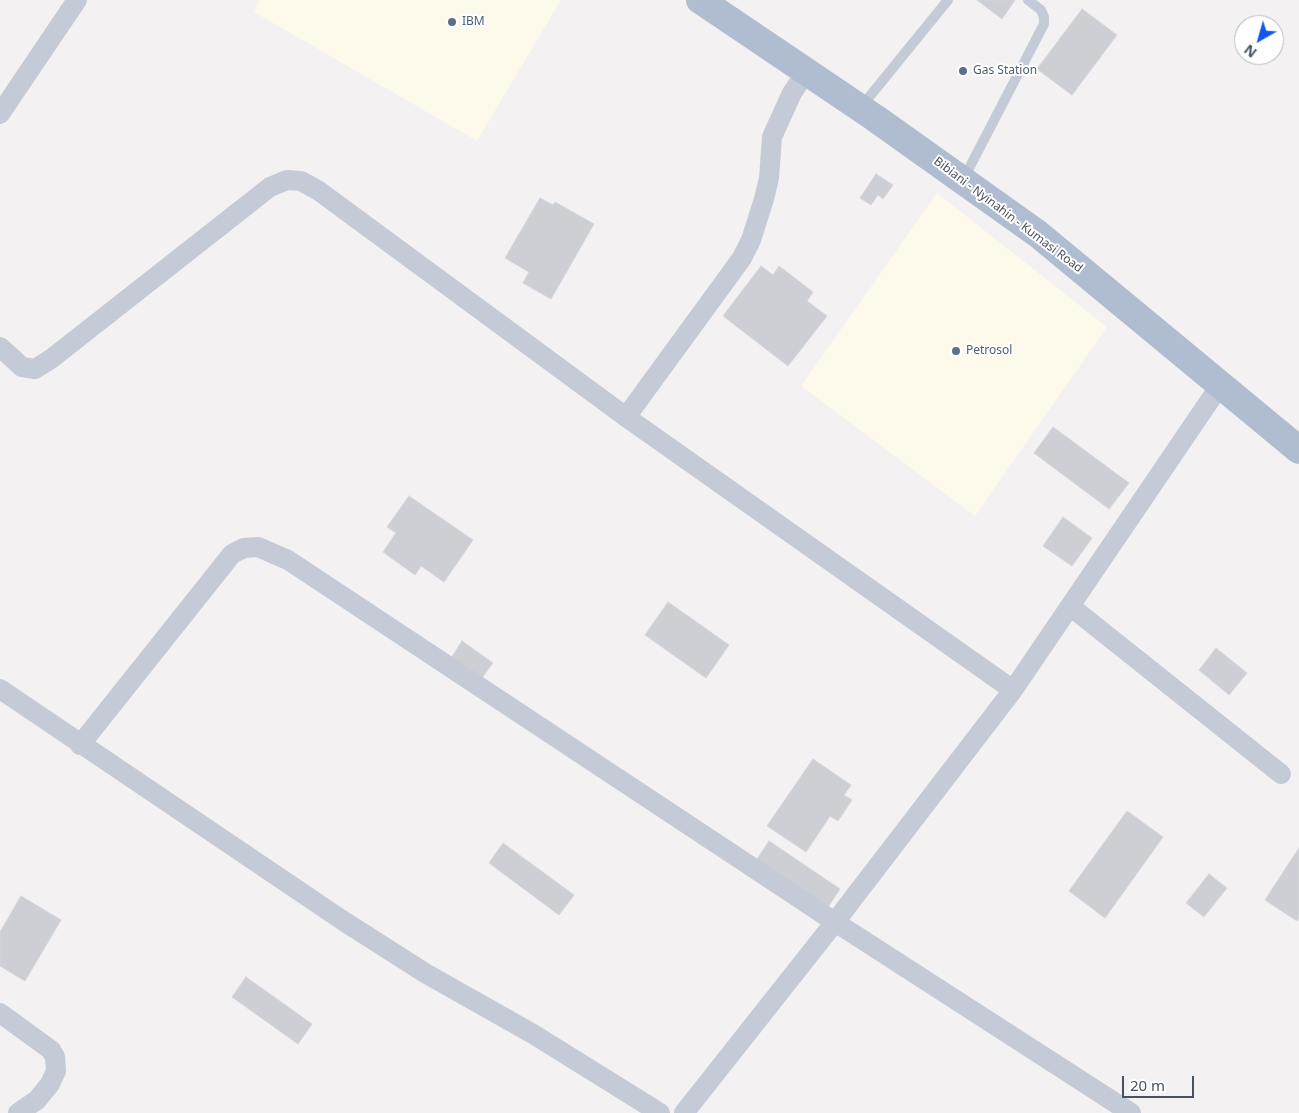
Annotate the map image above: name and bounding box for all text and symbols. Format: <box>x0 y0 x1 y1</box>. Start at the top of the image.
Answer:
place label: IBM <box>462 15 485 29</box>
north arrow <box>1234 15 1284 65</box>
marker: IBM <box>446 16 458 28</box>
text: N <box>1240 40 1260 62</box>
place label: Gas Station <box>973 64 1037 78</box>
marker: Gas Station <box>957 65 969 77</box>
street label: Bibiani - Nyinahin - Kumasi Road <box>931 154 1085 276</box>
place label: Petrosol <box>966 344 1012 358</box>
marker: Petrosol <box>950 345 962 357</box>
scale bar <box>1124 1066 1196 1098</box>
text: 20 m <box>1130 1075 1165 1095</box>

